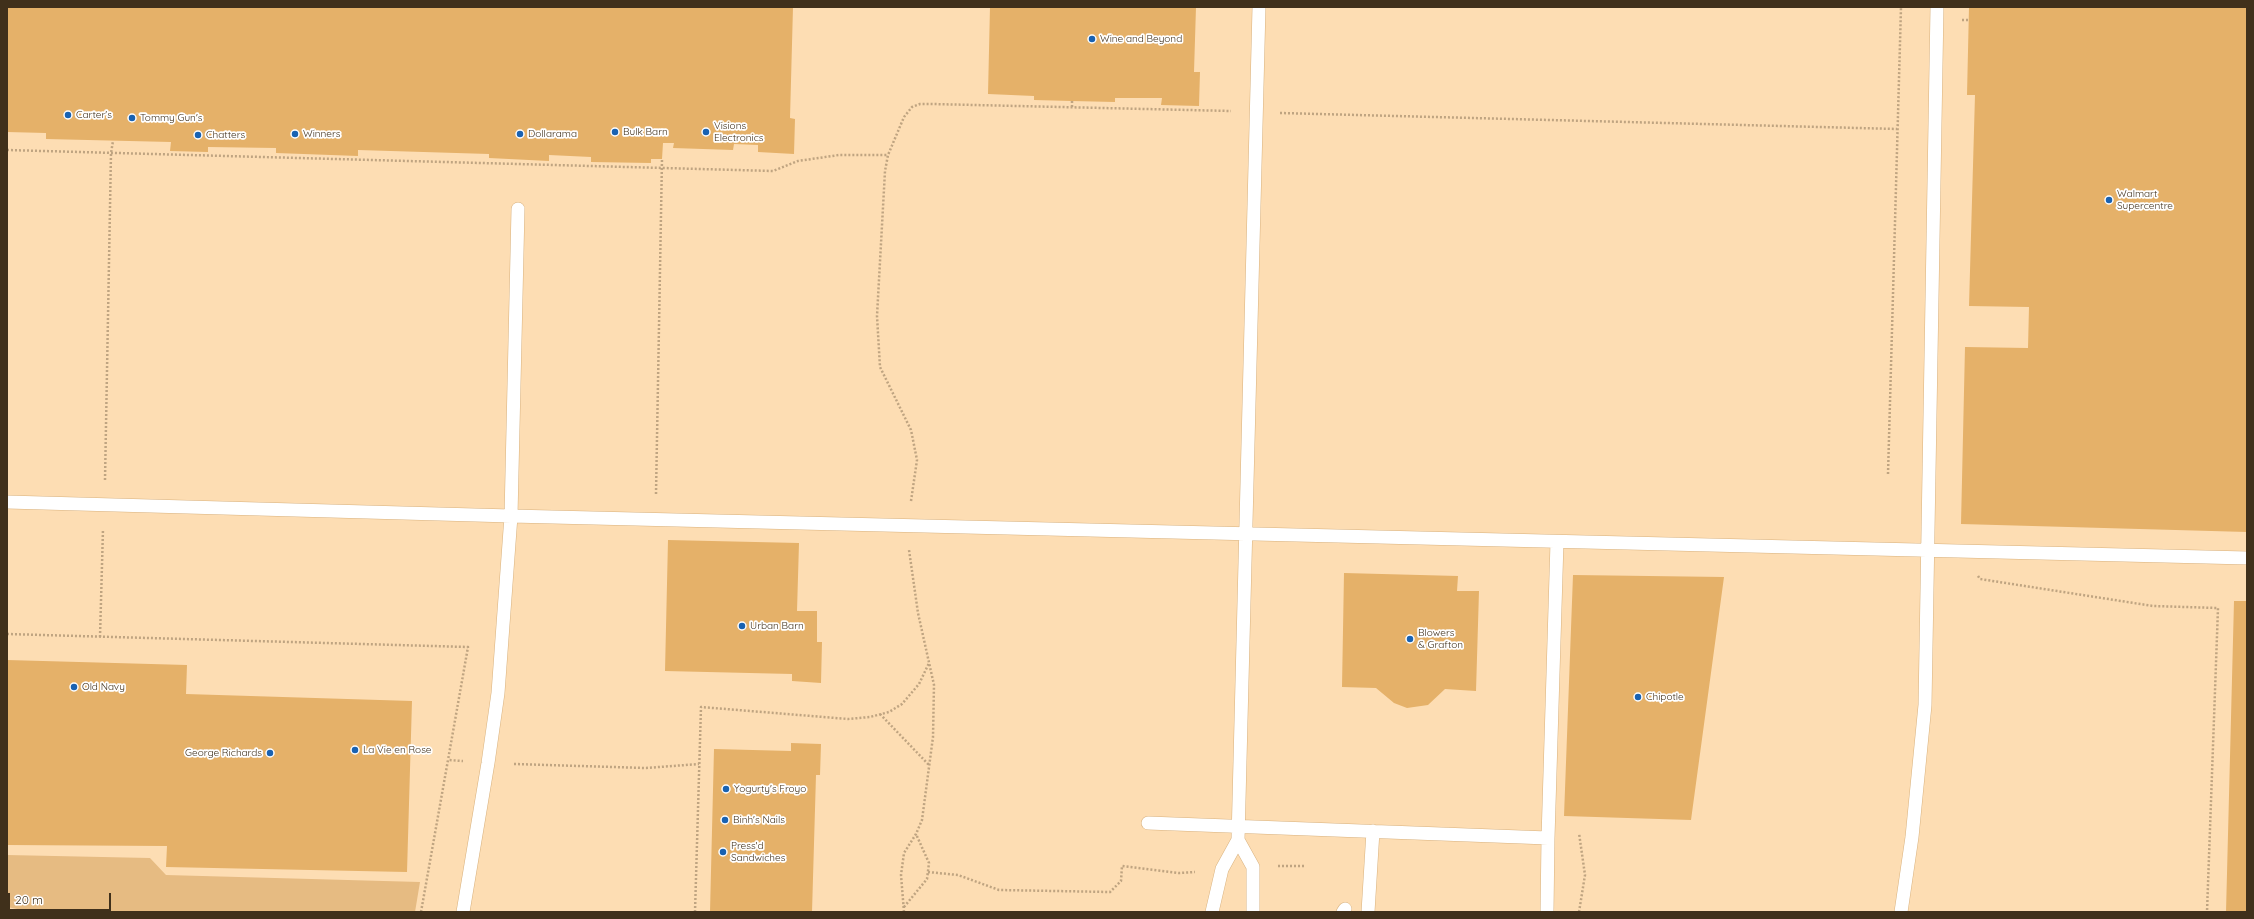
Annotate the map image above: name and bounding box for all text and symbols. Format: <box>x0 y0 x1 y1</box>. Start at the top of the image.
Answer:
place label: Wine and Beyond <box>1100 33 1182 45</box>
marker: Wine and Beyond <box>1087 34 1097 44</box>
place label: Carter's <box>76 109 112 121</box>
marker: Carter's <box>63 110 73 120</box>
place label: Tommy Gun's <box>140 112 203 124</box>
marker: Tommy Gun's <box>127 113 137 123</box>
place label: Visions Electronics <box>714 120 764 144</box>
place label: Bulk Barn <box>623 126 668 138</box>
marker: Bulk Barn <box>610 127 620 137</box>
marker: Visions Electronics <box>701 127 711 137</box>
place label: Winners <box>303 128 341 140</box>
place label: Dollarama <box>528 128 577 140</box>
place label: Chatters <box>206 129 245 141</box>
marker: Winners <box>290 129 300 139</box>
marker: Dollarama <box>515 129 525 139</box>
marker: Chatters <box>193 130 203 140</box>
place label: Walmart Supercentre <box>2117 188 2173 212</box>
marker: Walmart Supercentre <box>2104 195 2114 205</box>
place label: Urban Barn <box>750 620 804 632</box>
marker: Urban Barn <box>737 621 747 631</box>
place label: Blowers & Grafton <box>1418 627 1463 650</box>
marker: Blowers & Grafton <box>1405 634 1415 644</box>
place label: Old Navy <box>82 681 125 693</box>
marker: Old Navy <box>69 682 79 692</box>
place label: Chipotle <box>1646 691 1684 703</box>
marker: Chipotle <box>1633 692 1643 702</box>
place label: La Vie en Rose <box>363 744 431 756</box>
marker: La Vie en Rose <box>350 745 360 755</box>
place label: George Richards <box>185 747 262 759</box>
marker: George Richards <box>265 748 275 758</box>
place label: Yogurty's Froyo <box>734 783 806 795</box>
marker: Yogurty's Froyo <box>721 784 731 794</box>
place label: Binh's Nails <box>733 814 785 826</box>
marker: Binh's Nails <box>720 815 730 825</box>
place label: Press'd Sandwiches <box>731 840 785 864</box>
marker: Press'd Sandwiches <box>718 847 728 857</box>
scale bar <box>10 885 113 911</box>
text: 20 m <box>15 892 43 907</box>

